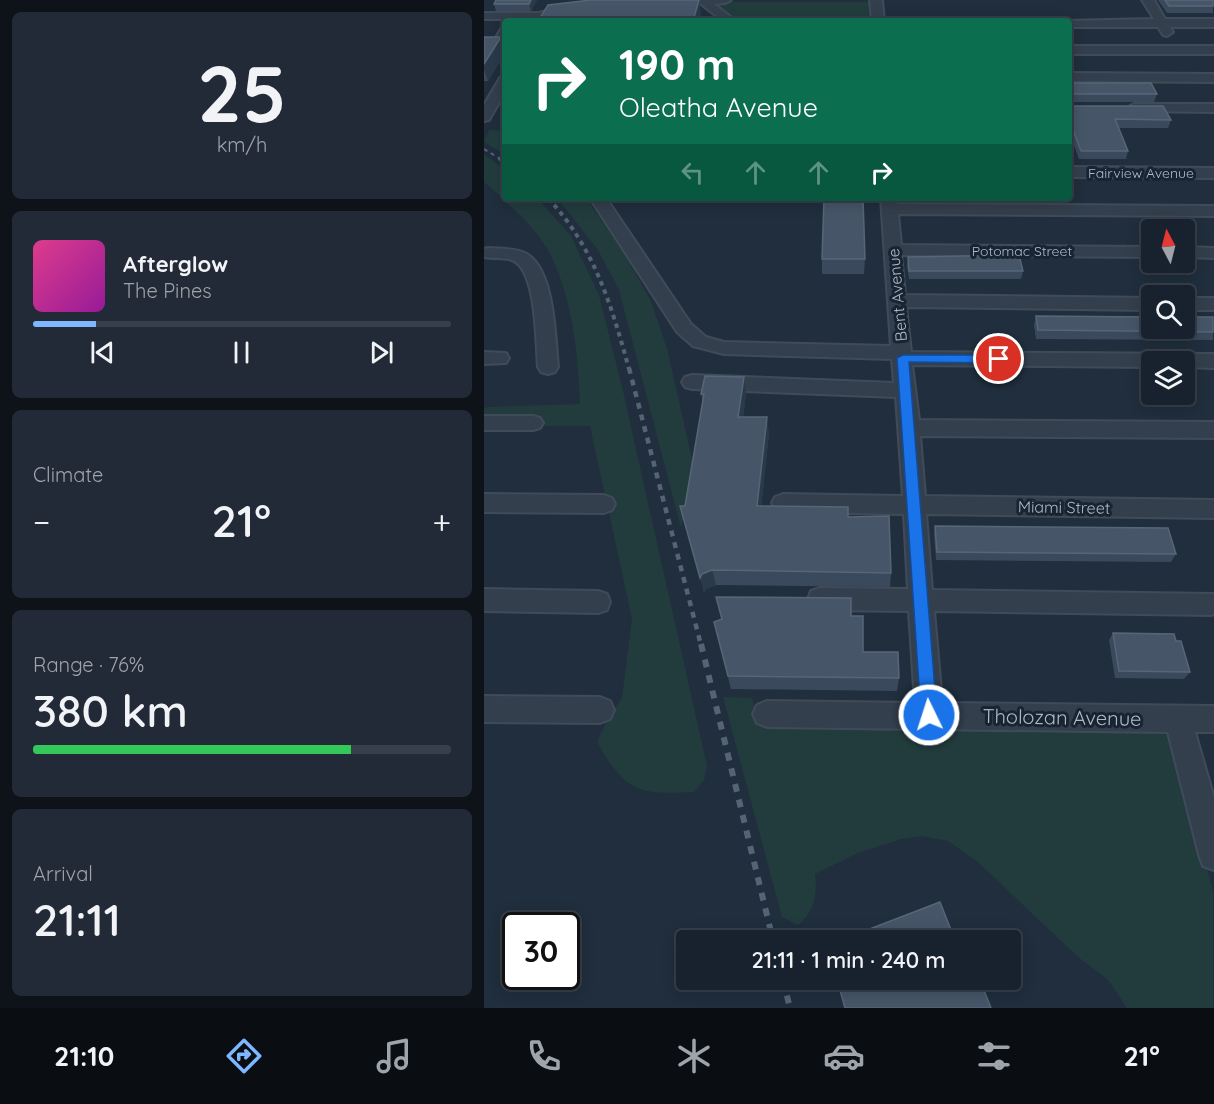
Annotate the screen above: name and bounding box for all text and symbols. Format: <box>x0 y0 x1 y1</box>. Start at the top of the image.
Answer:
text: 190 m <box>619 38 735 91</box>
icon: right <box>520 42 598 120</box>
text: 25 <box>197 44 287 142</box>
text: Oleatha Avenue <box>619 90 818 124</box>
text: km/h <box>217 132 267 157</box>
icon: left <box>676 156 709 189</box>
icon: ahead <box>739 156 772 189</box>
icon: ahead <box>802 156 835 189</box>
icon: right <box>865 156 898 189</box>
street label: Fairview Avenue <box>1088 164 1194 182</box>
north arrow <box>1141 219 1195 273</box>
map controls <box>1141 219 1195 405</box>
street label: Potomac Street <box>972 242 1072 260</box>
street label: Bent Avenue <box>883 248 911 342</box>
text: Afterglow <box>123 250 228 278</box>
text: The Pines <box>123 278 212 303</box>
button: search <box>1141 285 1195 339</box>
pin <box>973 333 1024 384</box>
icon: previous <box>86 336 119 369</box>
icon: pause <box>225 336 258 369</box>
icon: next <box>365 336 398 369</box>
icon: arrive <box>982 342 1015 375</box>
button: layers <box>1141 351 1195 405</box>
text: Climate <box>33 462 103 487</box>
text: 21° <box>212 492 271 548</box>
street label: Miami Street <box>1018 496 1110 518</box>
text: − <box>33 501 50 542</box>
text: + <box>432 501 451 542</box>
text: Range · 76% <box>33 652 144 677</box>
text: 380 km <box>33 682 188 738</box>
position arrow <box>897 683 961 747</box>
street label: Tholozan Avenue <box>982 703 1142 731</box>
text: Arrival <box>33 861 93 886</box>
text: 21:11 <box>33 891 121 947</box>
speed limit sign: 30 <box>502 912 580 990</box>
text: 21:11 · 1 min · 240 m <box>751 946 946 974</box>
icon: directions <box>223 1035 265 1077</box>
icon: music <box>373 1035 415 1077</box>
icon: phone <box>523 1035 565 1077</box>
icon: climate <box>673 1035 715 1077</box>
icon: car <box>823 1035 865 1077</box>
icon: filters <box>973 1035 1015 1077</box>
text: 21:10 <box>54 1039 114 1073</box>
text: 21° <box>1123 1039 1160 1073</box>

